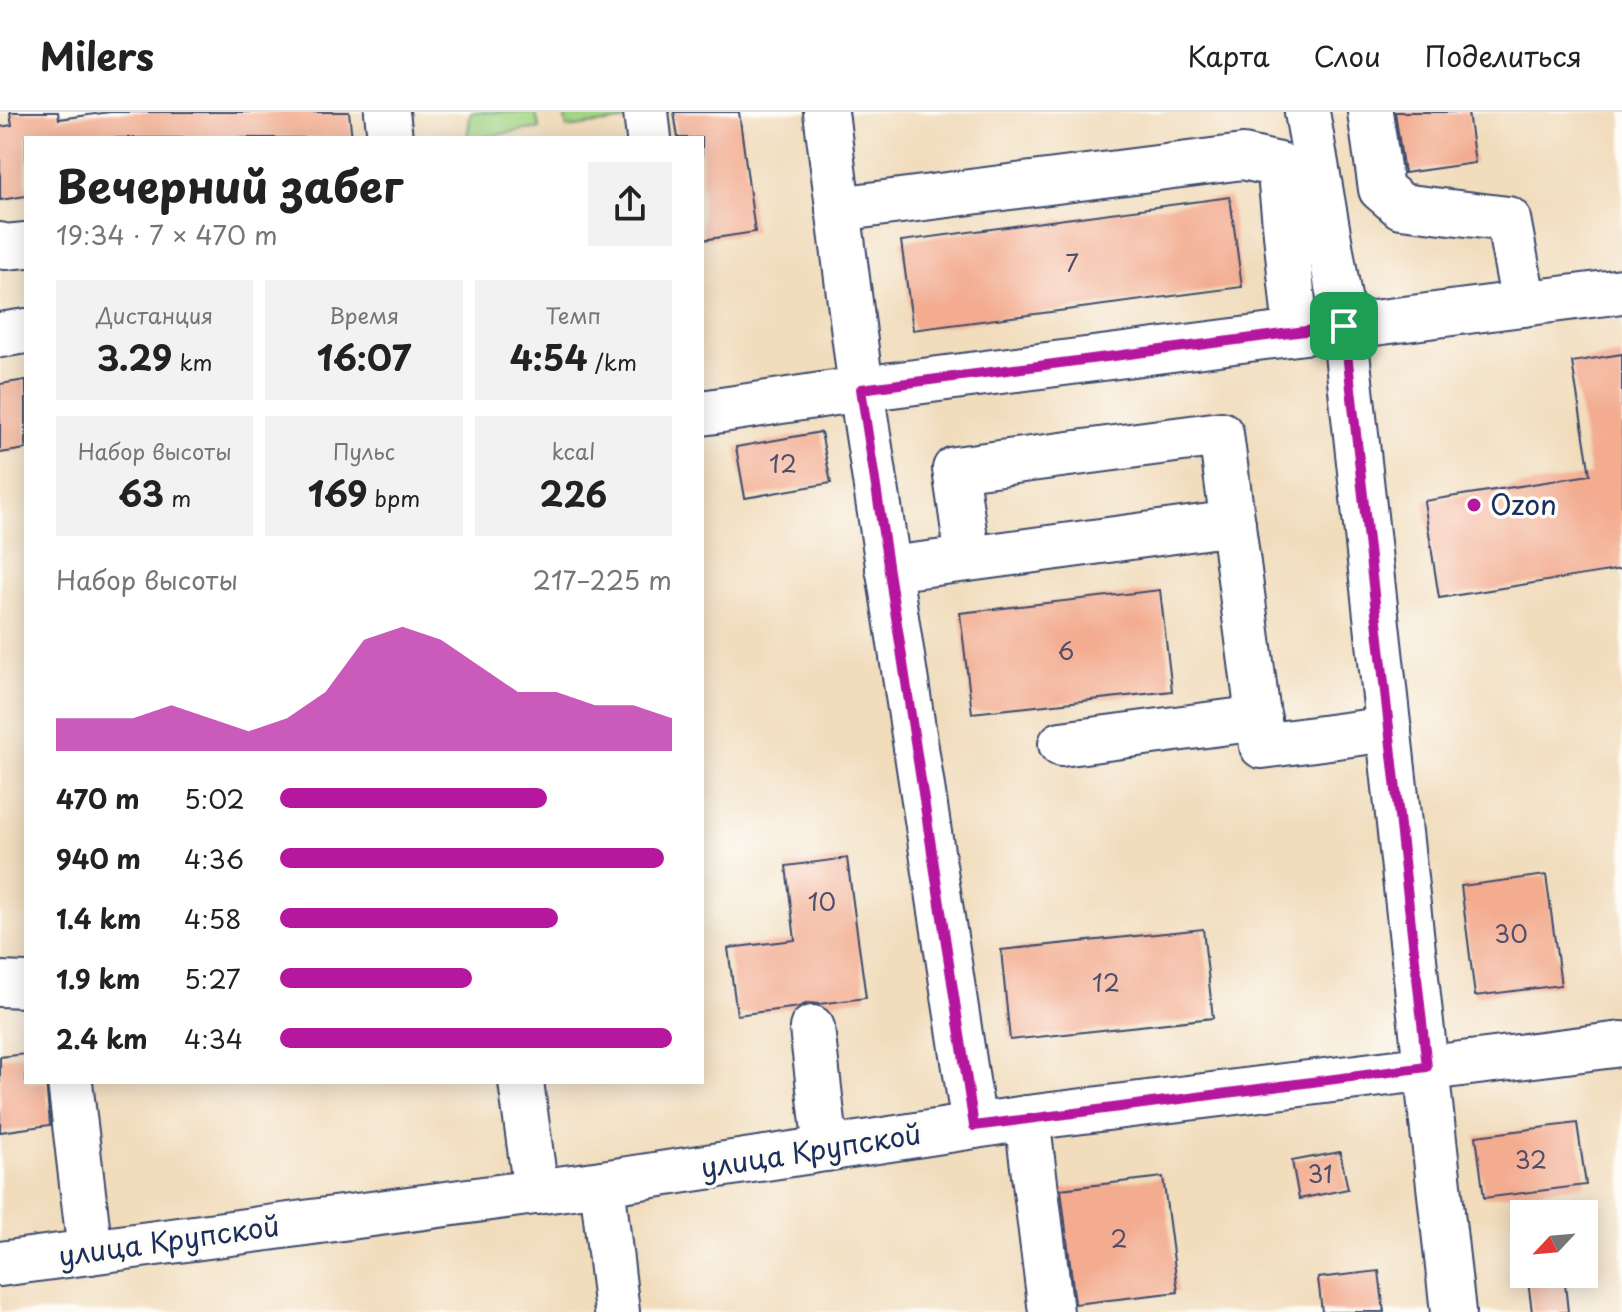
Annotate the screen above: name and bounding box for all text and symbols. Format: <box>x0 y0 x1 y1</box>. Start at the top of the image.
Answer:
text: Milers <box>40 27 154 84</box>
text: Карта <box>1187 34 1270 77</box>
text: Слои <box>1314 34 1381 77</box>
text: Поделиться <box>1425 34 1582 77</box>
text: Вечерний забег <box>56 152 403 218</box>
button: share <box>588 162 672 246</box>
text: 19:34 · 7 × 470 m <box>56 215 278 254</box>
house number: 7 <box>1065 244 1079 280</box>
pin <box>1310 292 1378 360</box>
text: Дистанция <box>96 298 213 331</box>
text: Время <box>329 298 399 331</box>
text: Темп <box>546 298 601 331</box>
icon: arrive <box>1322 304 1366 348</box>
text: 3.29 <box>97 331 172 383</box>
text: 16:07 <box>317 331 411 383</box>
text: 4:54 <box>510 331 588 383</box>
text: km <box>172 345 213 378</box>
text: /km <box>588 345 637 378</box>
text: Набор высоты <box>78 434 232 467</box>
text: Пульс <box>333 434 395 467</box>
text: kcal <box>551 434 595 467</box>
house number: 12 <box>769 445 797 481</box>
text: 63 <box>118 467 164 519</box>
text: 169 <box>308 467 368 519</box>
text: 226 <box>539 467 607 519</box>
text: m <box>164 481 191 514</box>
text: bpm <box>368 481 420 514</box>
place label: Ozon <box>1490 482 1557 525</box>
marker: Ozon <box>1465 496 1483 514</box>
text: Набор высоты <box>56 560 238 599</box>
text: 217–225 m <box>533 560 672 599</box>
house number: 6 <box>1058 632 1074 668</box>
text: 470 m <box>56 779 139 818</box>
text: 5:02 <box>184 779 245 818</box>
text: 940 m <box>56 839 141 878</box>
text: 4:36 <box>184 839 244 878</box>
house number: 10 <box>808 883 836 919</box>
text: 1.4 km <box>56 899 141 938</box>
text: 4:58 <box>184 899 242 938</box>
house number: 30 <box>1494 915 1528 951</box>
text: 1.9 km <box>56 959 140 998</box>
text: 5:27 <box>184 959 241 998</box>
house number: 12 <box>1092 964 1120 1000</box>
text: 2.4 km <box>56 1019 148 1058</box>
text: 4:34 <box>184 1019 243 1058</box>
street label: улица Крупской <box>697 1111 924 1188</box>
house number: 32 <box>1515 1141 1547 1177</box>
house number: 31 <box>1307 1155 1333 1191</box>
north arrow <box>1510 1200 1598 1288</box>
map controls <box>1510 1200 1598 1288</box>
street label: улица Крупской <box>55 1203 282 1276</box>
house number: 2 <box>1111 1220 1128 1256</box>

